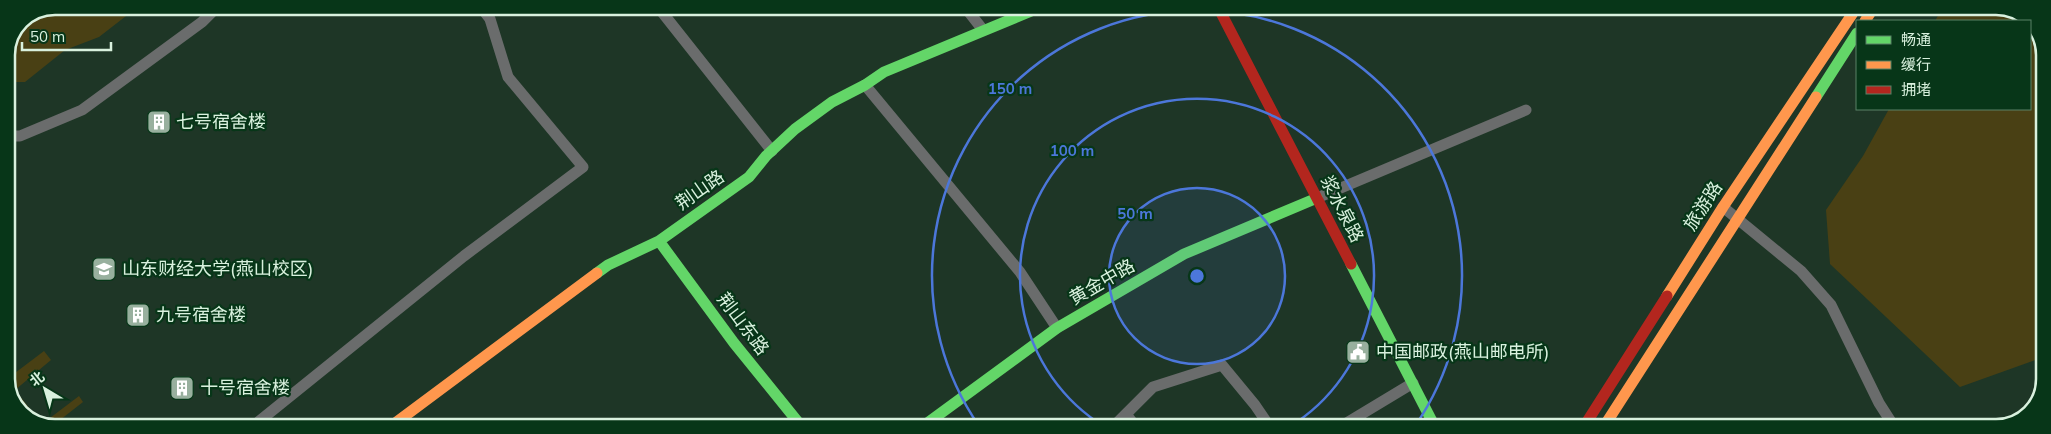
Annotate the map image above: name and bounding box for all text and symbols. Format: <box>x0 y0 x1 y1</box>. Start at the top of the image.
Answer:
scale bar <box>22 20 111 52</box>
legend <box>1856 20 2031 110</box>
text: 50 m <box>30 27 65 46</box>
text: 畅通 <box>1901 30 1931 49</box>
text: 缓行 <box>1901 55 1931 74</box>
text: 150 m <box>988 79 1032 98</box>
text: 拥堵 <box>1901 80 1931 99</box>
building icon: 七号宿舍楼 <box>146 109 172 135</box>
place label: 七号宿舍楼 <box>176 110 266 133</box>
text: 100 m <box>1050 141 1094 160</box>
street label: 荆山路 <box>671 165 728 214</box>
street label: 浆水泉路 <box>1316 171 1369 246</box>
street label: 旅游路 <box>1678 177 1727 235</box>
text: 50 m <box>1117 204 1153 223</box>
street label: 黄金中路 <box>1065 254 1139 310</box>
school or university icon: 山东财经大学(燕山校区) <box>91 256 117 282</box>
place label: 山东财经大学(燕山校区) <box>122 257 313 280</box>
centre of rings <box>1188 267 1206 285</box>
street label: 荆山东路 <box>713 288 774 359</box>
building icon: 九号宿舍楼 <box>125 302 151 328</box>
place label: 九号宿舍楼 <box>156 303 246 326</box>
public building icon: 中国邮政(燕山邮电所) <box>1345 339 1371 365</box>
place label: 中国邮政(燕山邮电所) <box>1376 340 1549 363</box>
north arrow <box>20 364 70 414</box>
text: 北 <box>26 367 48 390</box>
building icon: 十号宿舍楼 <box>169 375 195 401</box>
place label: 十号宿舍楼 <box>200 376 290 399</box>

